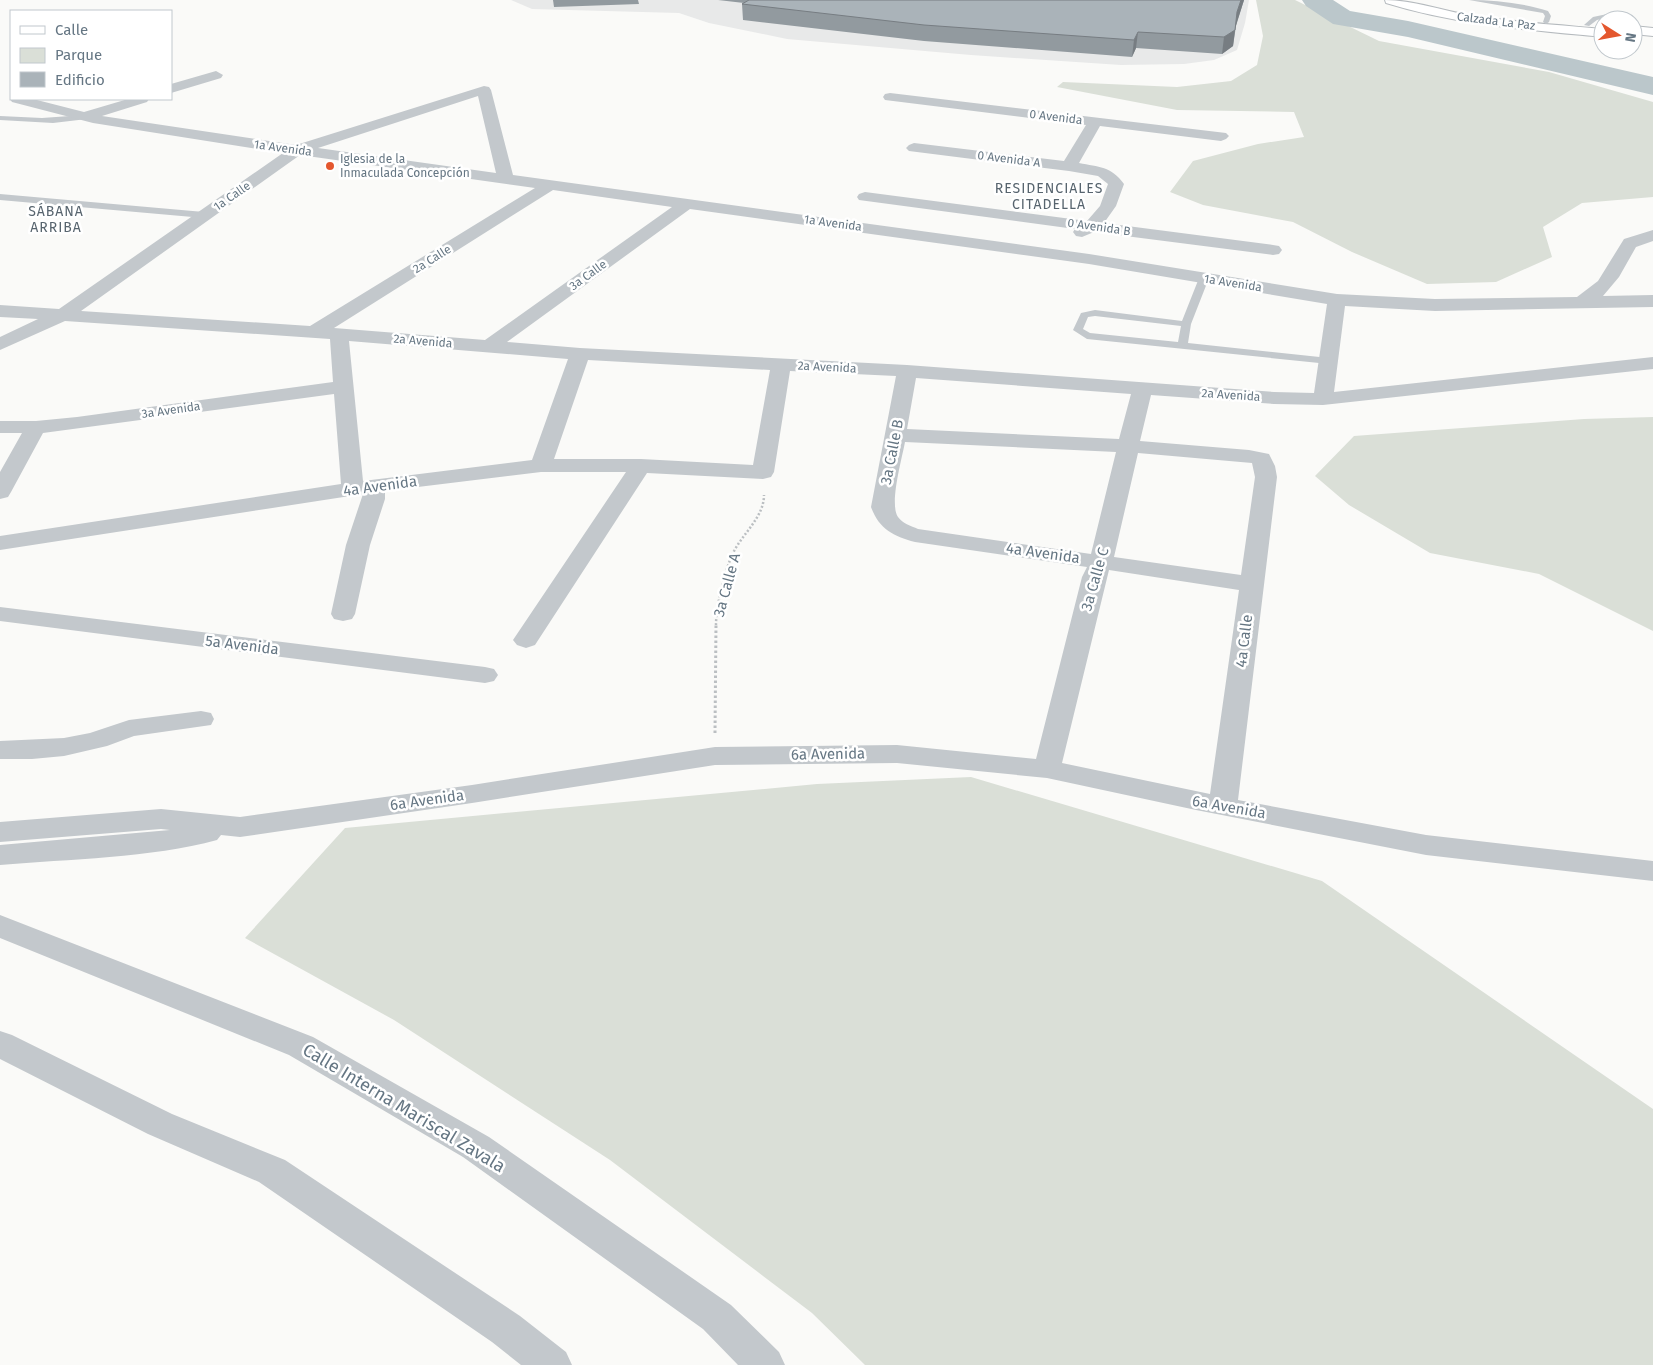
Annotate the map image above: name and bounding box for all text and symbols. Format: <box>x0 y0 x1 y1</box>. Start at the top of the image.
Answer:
street label: Calzada La Paz <box>1456 9 1536 33</box>
legend <box>10 10 172 100</box>
north arrow <box>1593 10 1643 60</box>
text: Calle <box>55 21 88 39</box>
text: N <box>1621 31 1640 44</box>
text: Parque <box>55 46 102 64</box>
text: Edificio <box>55 71 105 89</box>
street label: 0 Avenida <box>1029 107 1083 127</box>
street label: 1a Avenida <box>253 137 313 159</box>
street label: 0 Avenida A <box>977 148 1041 170</box>
place label: Iglesia de la Inmaculada Concepción <box>340 152 470 180</box>
marker: Iglesia de la Inmaculada Concepción <box>324 160 336 172</box>
street label: 1a Calle <box>211 178 253 214</box>
district label: RESIDENCIALES CITADELLA <box>995 180 1103 213</box>
district label: SÁBANA ARRIBA <box>28 202 84 236</box>
street label: 1a Avenida <box>803 212 863 234</box>
street label: 0 Avenida B <box>1066 216 1132 238</box>
street label: 2a Calle <box>410 242 454 276</box>
street label: 3a Calle <box>567 257 609 293</box>
street label: 1a Avenida <box>1203 272 1263 294</box>
street label: 2a Avenida <box>393 331 453 351</box>
street label: 2a Avenida <box>797 358 857 376</box>
street label: 2a Avenida <box>1201 386 1261 404</box>
street label: 3a Avenida <box>141 399 201 421</box>
street label: 3a Calle B <box>877 418 907 486</box>
street label: 4a Avenida <box>342 472 418 500</box>
street label: 4a Avenida <box>1005 539 1081 567</box>
street label: 3a Calle C <box>1077 545 1113 613</box>
street label: 3a Calle A <box>710 551 744 619</box>
street label: 4a Calle <box>1232 613 1256 669</box>
street label: 5a Avenida <box>204 632 280 658</box>
street label: 6a Avenida <box>791 744 865 764</box>
street label: 6a Avenida <box>389 786 465 814</box>
street label: 6a Avenida <box>1191 792 1267 822</box>
street label: Calle Interna Mariscal Zavala <box>299 1039 509 1177</box>

